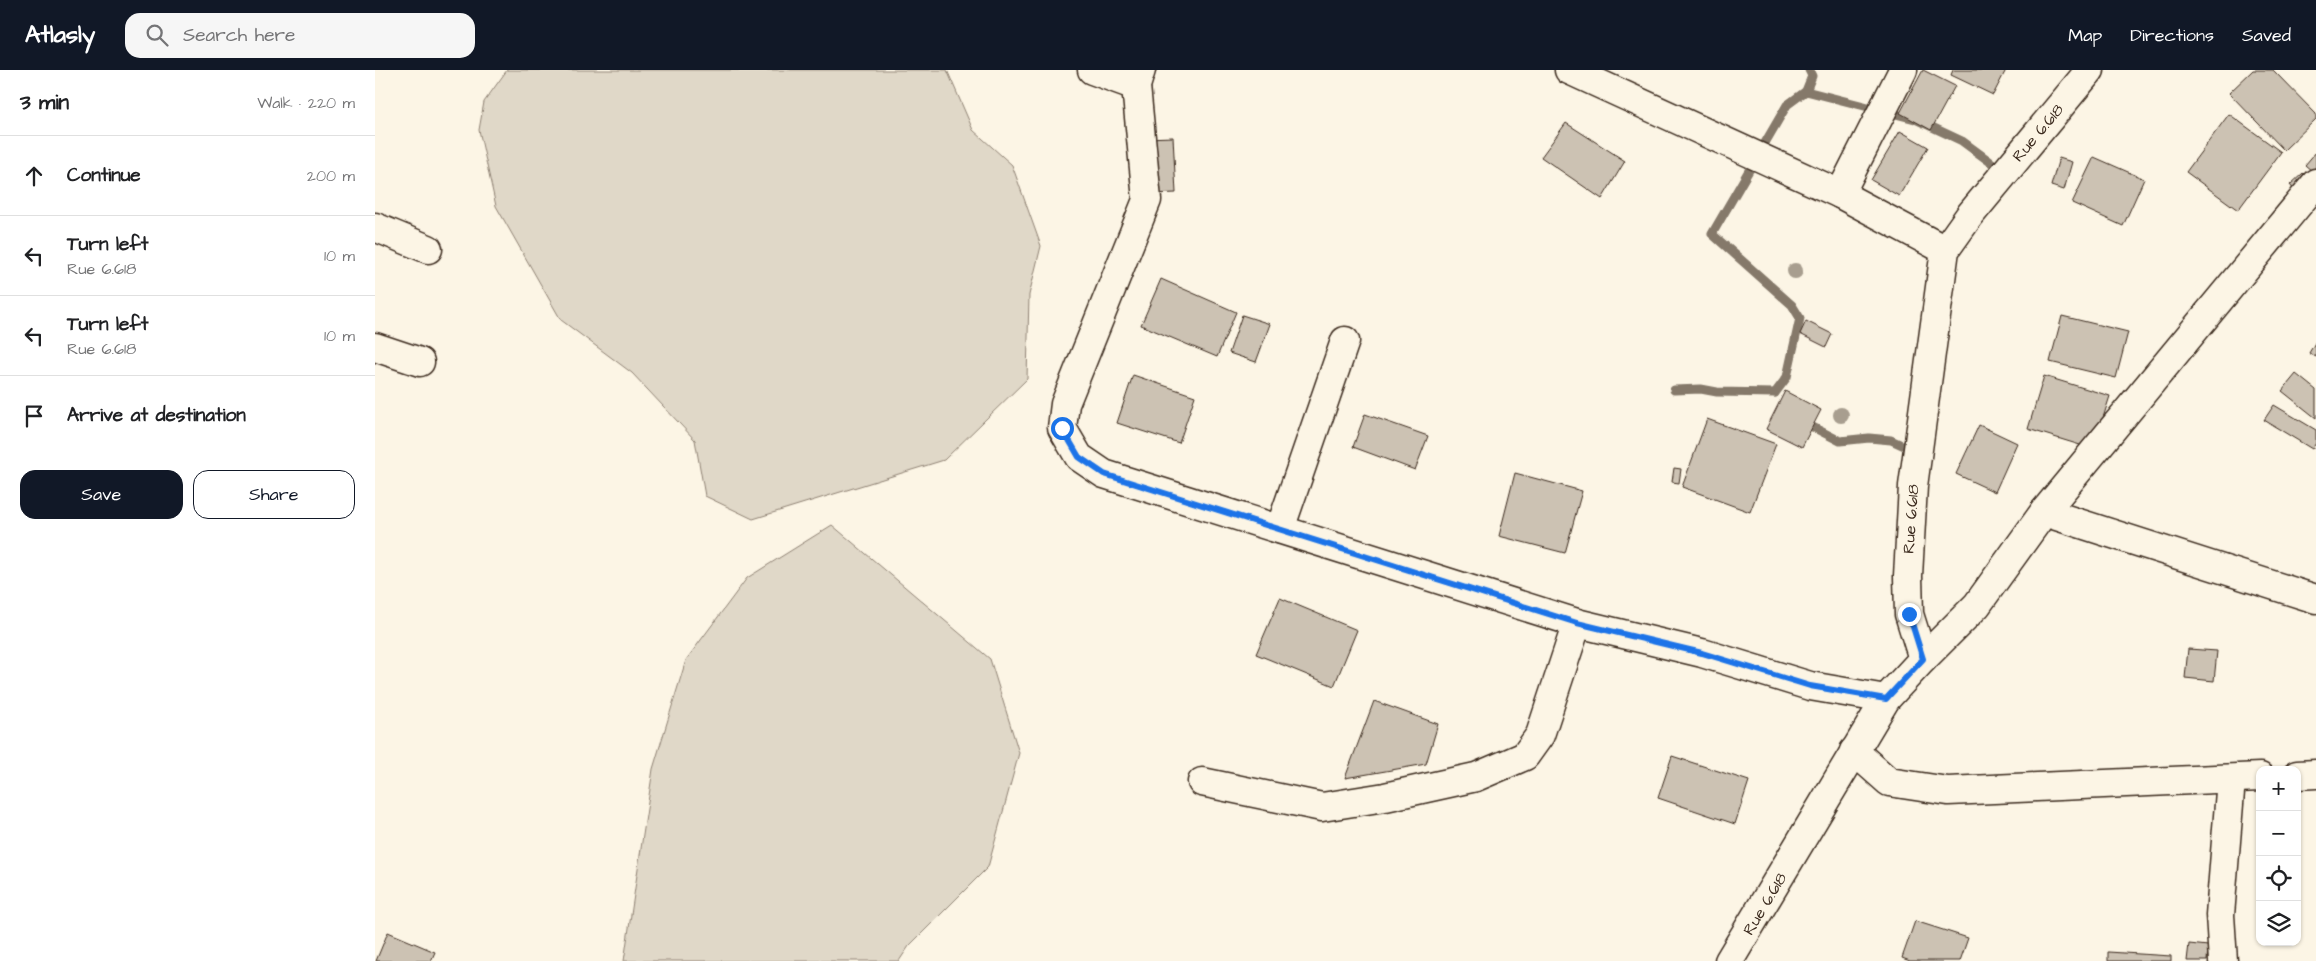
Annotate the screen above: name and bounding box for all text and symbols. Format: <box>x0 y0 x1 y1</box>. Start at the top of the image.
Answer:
search box <box>125 13 475 58</box>
text: Atlasly <box>25 18 95 52</box>
icon: search <box>143 21 171 49</box>
text: Search here <box>183 22 295 49</box>
text: Map <box>2068 23 2102 48</box>
text: Directions <box>2130 23 2214 48</box>
text: Saved <box>2242 23 2291 48</box>
text: 3 min <box>20 88 69 117</box>
text: Walk · 220 m <box>257 92 355 114</box>
street label: Rue 6.618 <box>2007 99 2069 167</box>
icon: ahead <box>20 162 48 190</box>
text: Continue <box>67 162 141 189</box>
text: 200 m <box>307 165 355 187</box>
text: Turn left <box>67 231 148 258</box>
icon: left <box>20 242 48 270</box>
text: 10 m <box>324 245 355 267</box>
text: Rue 6.618 <box>67 258 136 280</box>
text: Turn left <box>67 311 148 338</box>
icon: left <box>20 322 48 350</box>
text: 10 m <box>324 325 355 347</box>
text: Rue 6.618 <box>67 338 136 360</box>
icon: arrive <box>20 402 48 430</box>
text: Arrive at destination <box>67 402 246 429</box>
route start <box>1051 417 1074 440</box>
button: Save <box>20 470 183 519</box>
button: Share <box>193 470 355 519</box>
street label: Rue 6.618 <box>1898 484 1924 554</box>
route end <box>1898 603 1921 626</box>
map controls <box>2256 766 2301 946</box>
button: + <box>2256 766 2301 811</box>
button: − <box>2256 811 2301 856</box>
button: locate <box>2256 856 2301 901</box>
street label: Rue 6.618 <box>1738 869 1792 939</box>
button: layers <box>2256 901 2301 946</box>

